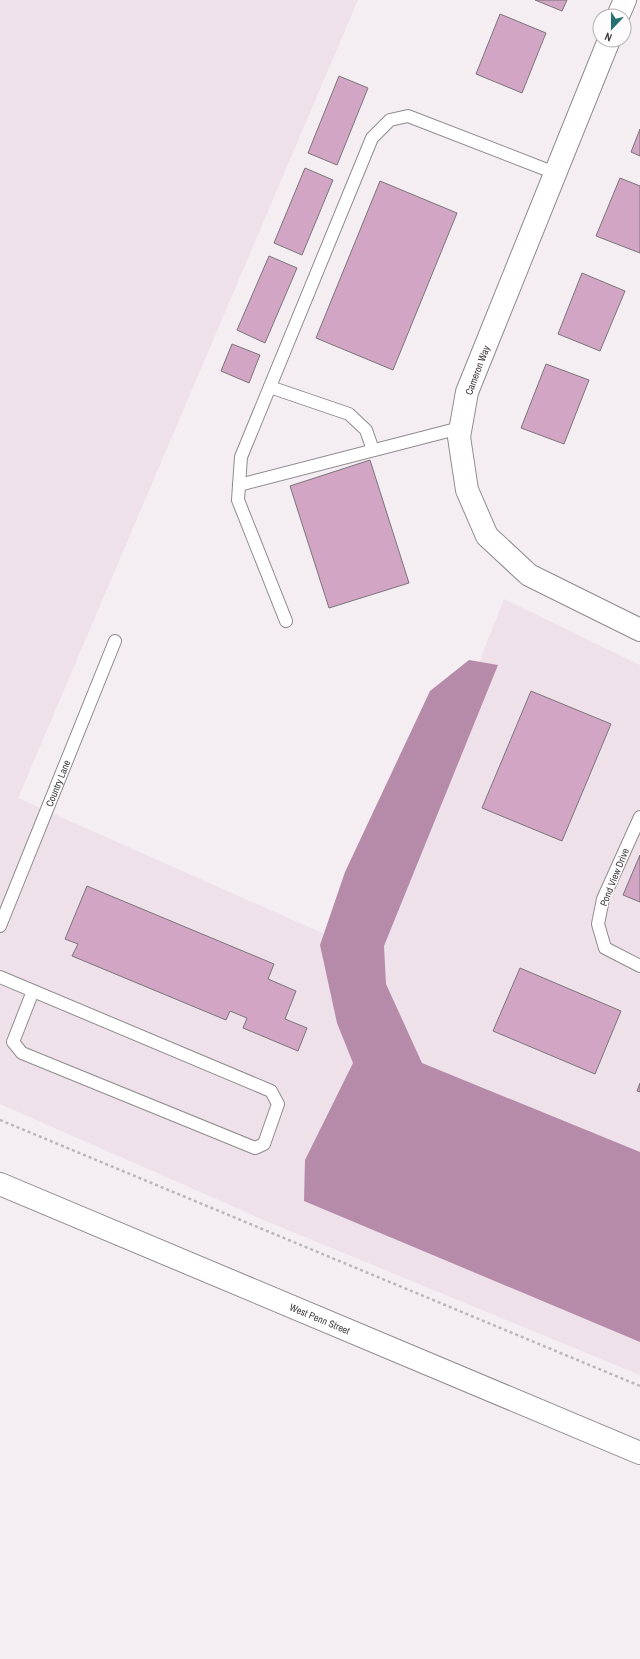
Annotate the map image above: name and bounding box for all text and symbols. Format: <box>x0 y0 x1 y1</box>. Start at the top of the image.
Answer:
north arrow <box>592 8 632 48</box>
text: N <box>603 30 614 45</box>
street label: Cameron Way <box>462 343 493 397</box>
street label: Country Lane <box>43 758 73 809</box>
street label: Pond View Drive <box>597 846 632 908</box>
street label: West Penn Street <box>288 1300 352 1338</box>

